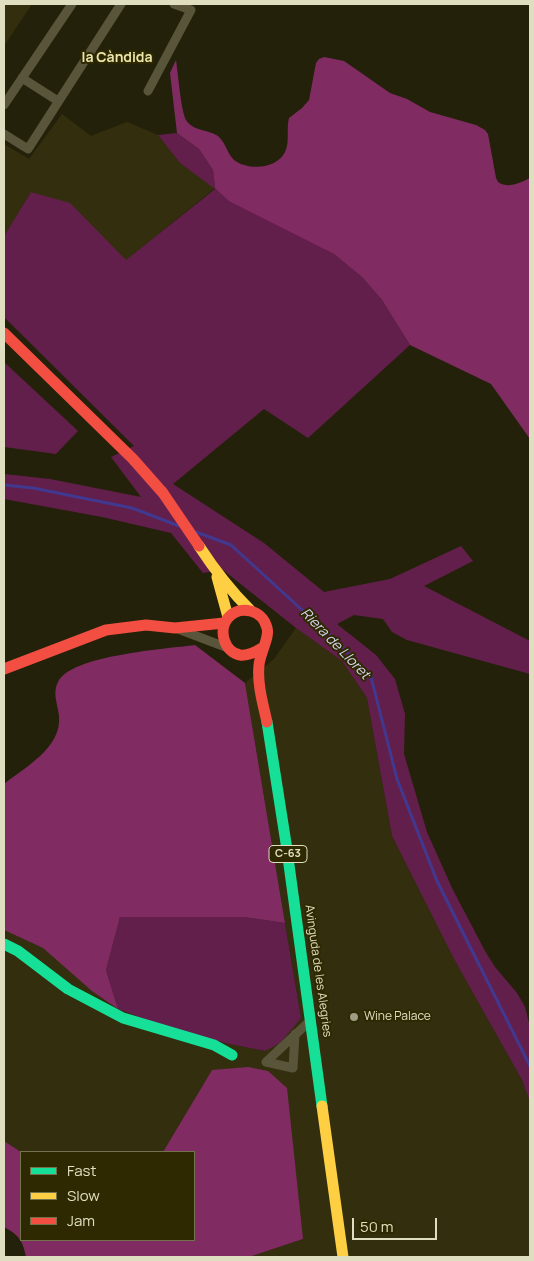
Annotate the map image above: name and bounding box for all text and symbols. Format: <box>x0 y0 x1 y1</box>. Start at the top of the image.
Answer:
district label: la Càndida <box>81 50 153 66</box>
water label: Riera de Lloret <box>297 605 373 683</box>
road number: C-63 <box>269 846 307 862</box>
street label: Avinguda de les Alegries <box>302 904 334 1038</box>
place label: Wine Palace <box>364 1010 431 1024</box>
marker: Wine Palace <box>348 1011 360 1023</box>
legend <box>20 1151 195 1241</box>
text: Fast <box>67 1160 96 1181</box>
text: Slow <box>67 1185 100 1206</box>
scale bar <box>354 1208 439 1240</box>
text: Jam <box>67 1210 95 1231</box>
text: 50 m <box>360 1216 394 1237</box>

